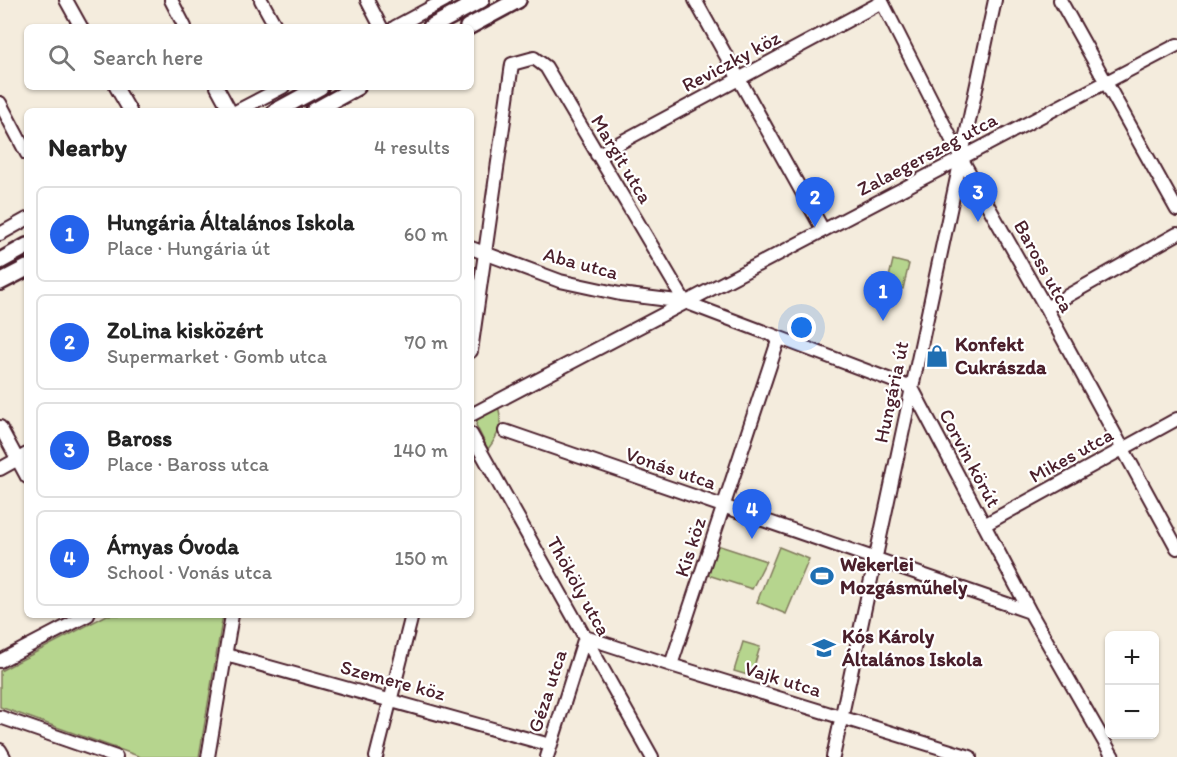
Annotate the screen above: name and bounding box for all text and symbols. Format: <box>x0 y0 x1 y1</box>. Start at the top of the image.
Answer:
search box <box>24 24 474 90</box>
street label: Reviczky köz <box>678 25 785 97</box>
icon: search <box>45 41 78 74</box>
text: Search here <box>93 44 203 71</box>
street label: Zalaegerszeg utca <box>853 107 1002 201</box>
street label: Margit utca <box>586 110 658 208</box>
text: Nearby <box>48 131 127 163</box>
text: 4 results <box>374 135 450 159</box>
pin: 3 <box>958 172 998 222</box>
pin: 2 <box>796 178 834 227</box>
text: Hungária Általános Iskola <box>107 209 355 236</box>
street label: Baross utca <box>1009 216 1080 317</box>
text: 1 <box>65 222 74 246</box>
text: 60 m <box>404 222 448 246</box>
text: Place · Hungária út <box>107 236 270 260</box>
street label: Aba utca <box>541 242 622 285</box>
pin: 1 <box>864 272 902 321</box>
your location <box>787 313 816 342</box>
text: ZoLina kisközért <box>107 317 263 344</box>
text: 2 <box>64 330 75 354</box>
text: 70 m <box>404 330 448 354</box>
place label: Konfekt Cukrászda <box>955 332 1047 379</box>
street label: Hungária út <box>869 339 913 445</box>
shop icon: Konfekt Cukrászda <box>924 343 950 369</box>
text: Supermarket · Gomb utca <box>107 344 327 368</box>
street label: Corvin körút <box>934 405 1006 511</box>
street label: Mikes utca <box>1025 422 1118 488</box>
text: Baross <box>107 425 172 452</box>
text: 3 <box>64 438 75 462</box>
text: 140 m <box>393 438 448 462</box>
street label: Vonás utca <box>622 441 720 495</box>
text: Place · Baross utca <box>107 452 269 476</box>
pin: 4 <box>732 490 771 539</box>
street label: Kis köz <box>669 514 711 580</box>
street label: Thököly utca <box>542 532 616 640</box>
text: Árnyas Óvoda <box>107 533 239 560</box>
text: 4 <box>63 546 76 570</box>
text: 150 m <box>395 546 448 570</box>
place label: Wekerlei Mozgásműhely <box>840 552 968 600</box>
text: School · Vonás utca <box>107 560 272 584</box>
sports icon: Wekerlei Mozgásműhely <box>809 563 835 589</box>
place label: Kós Károly Általános Iskola <box>841 624 983 671</box>
map controls <box>1105 631 1159 739</box>
button: + <box>1105 631 1159 685</box>
school or university icon: Kós Károly Általános Iskola <box>811 635 837 661</box>
street label: Géza utca <box>522 646 572 735</box>
street label: Szemere köz <box>338 655 448 705</box>
street label: Vajk utca <box>742 656 825 702</box>
button: − <box>1105 685 1159 739</box>

